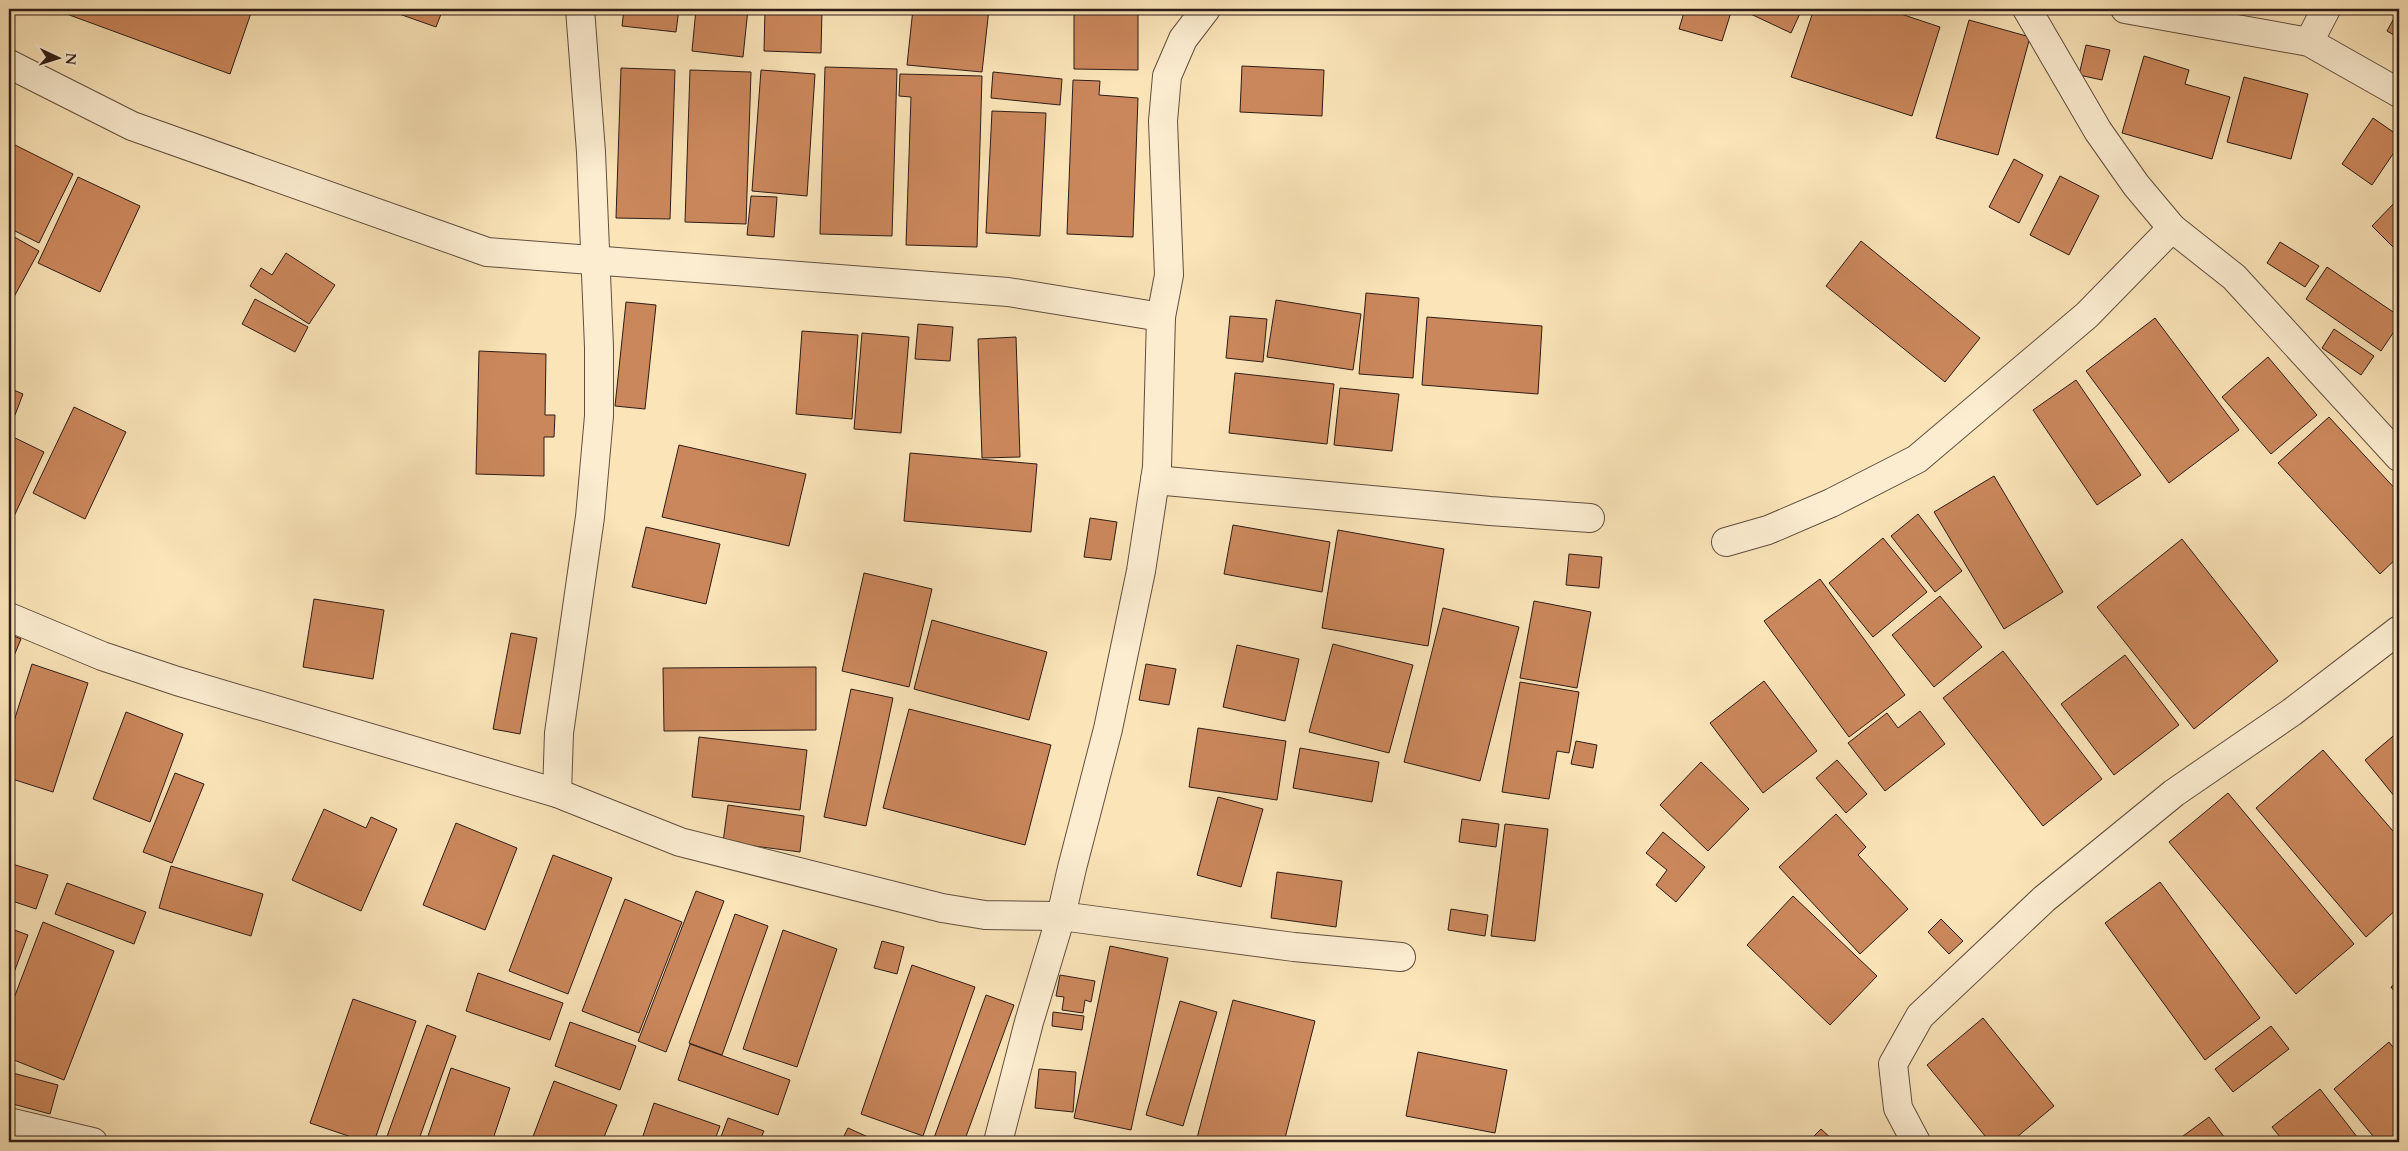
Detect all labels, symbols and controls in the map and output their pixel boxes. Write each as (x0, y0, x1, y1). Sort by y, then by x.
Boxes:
north arrow (32, 32, 82, 82)
text: N (61, 52, 80, 66)

